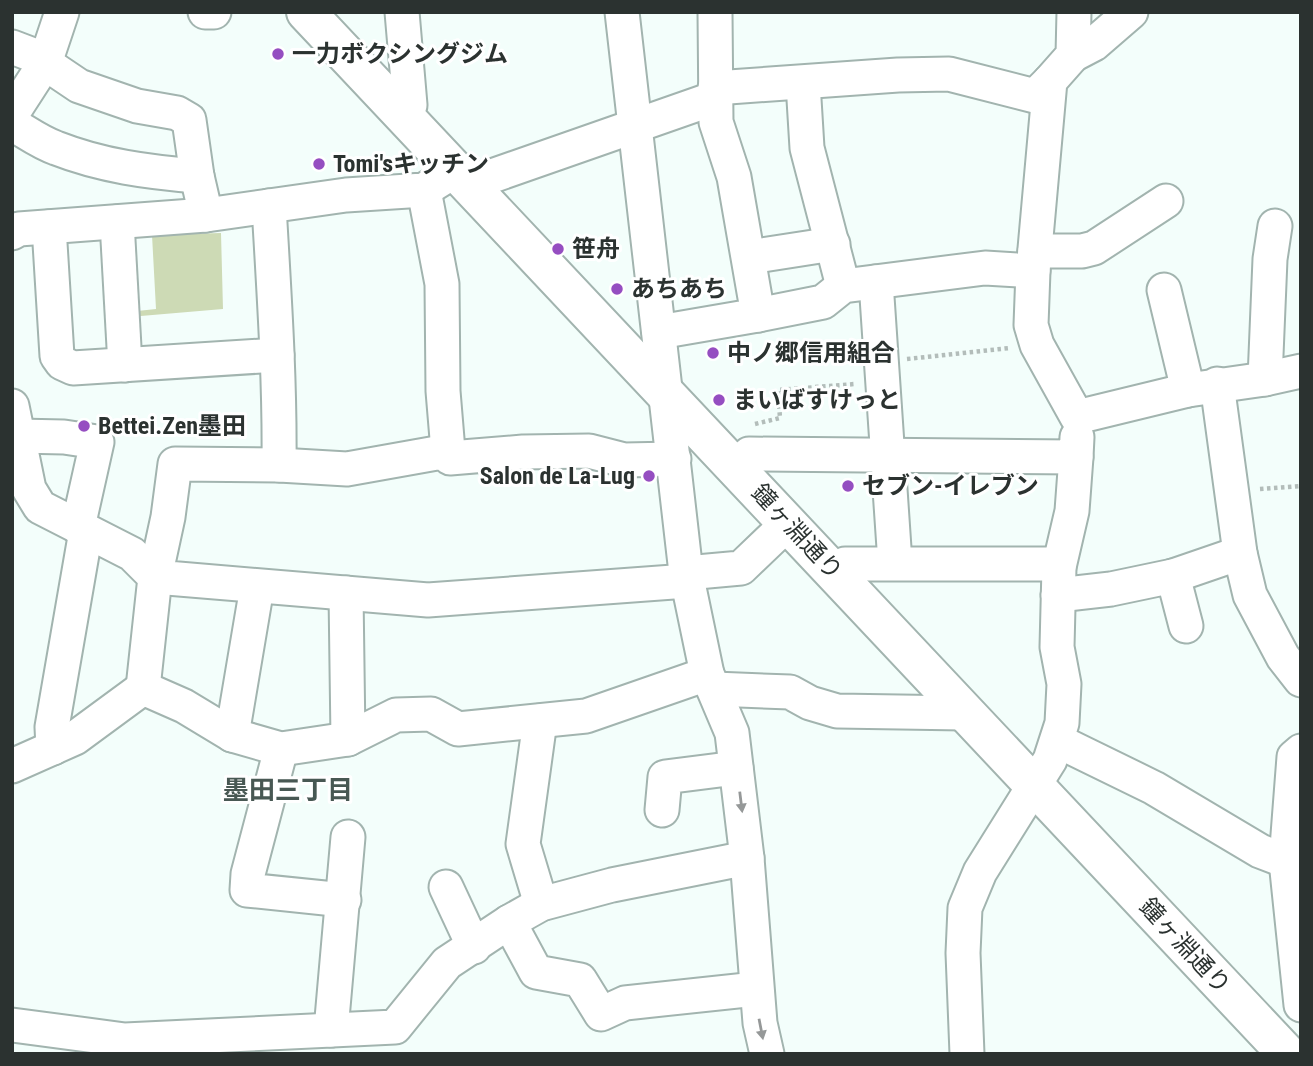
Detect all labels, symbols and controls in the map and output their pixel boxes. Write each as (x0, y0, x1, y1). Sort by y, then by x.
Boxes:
place label: 一力ボクシングジム (292, 40, 508, 68)
marker: 一力ボクシングジム (270, 46, 286, 62)
place label: Tomi'sキッチン (333, 150, 489, 178)
marker: Tomi'sキッチン (311, 156, 327, 172)
place label: 笹舟 (572, 235, 620, 263)
marker: 笹舟 (550, 241, 566, 257)
place label: あちあち (631, 275, 727, 303)
marker: あちあち (609, 281, 625, 297)
place label: 中ノ郷信用組合 (727, 339, 895, 367)
marker: 中ノ郷信用組合 (705, 345, 721, 361)
place label: まいばすけっと (733, 386, 901, 414)
marker: まいばすけっと (711, 392, 727, 408)
place label: Bettei.Zen墨田 (98, 412, 246, 440)
marker: Bettei.Zen墨田 (76, 418, 92, 434)
place label: Salon de La-Lug (480, 462, 635, 490)
marker: Salon de La-Lug (641, 468, 657, 484)
place label: セブン-イレブン (862, 472, 1039, 500)
marker: セブン-イレブン (840, 478, 856, 494)
street label: 鐘ヶ淵通り (746, 479, 848, 585)
district label: 墨田三丁目 (223, 775, 353, 805)
one-way arrow (735, 792, 746, 814)
street label: 鐘ヶ淵通り (1134, 893, 1236, 999)
one-way arrow (756, 1018, 767, 1040)

